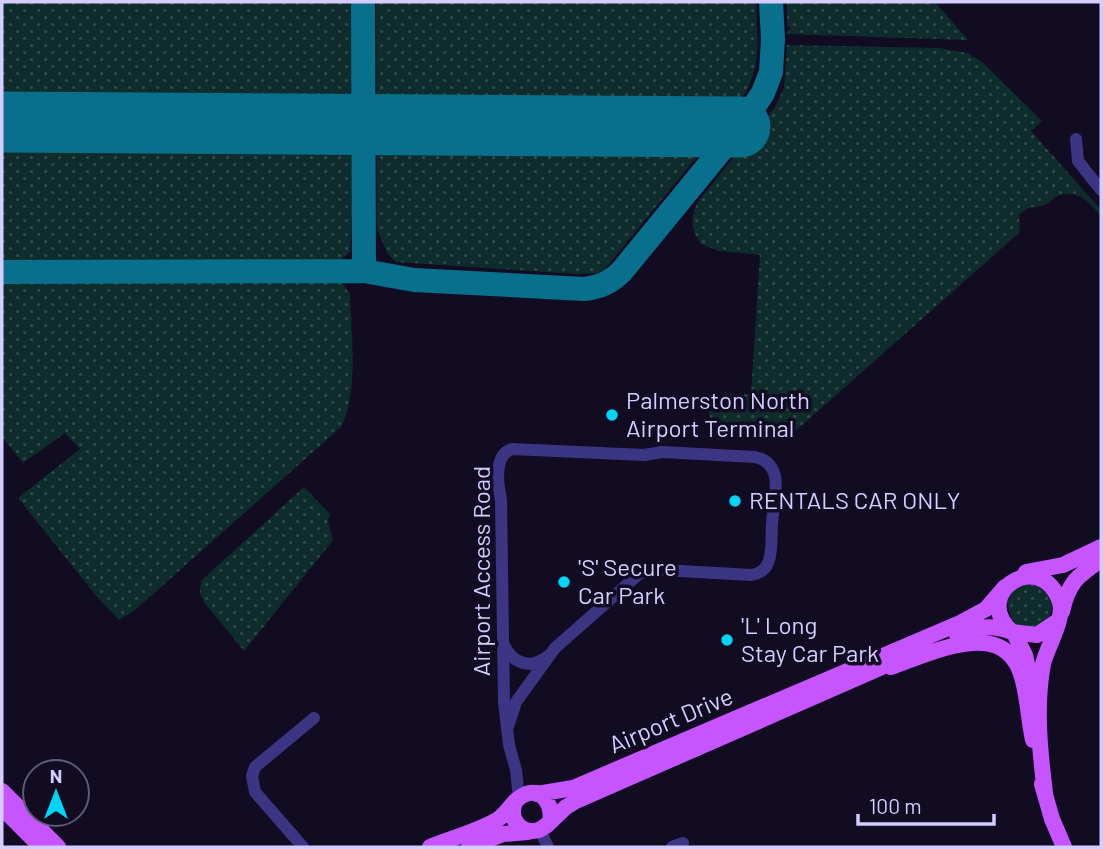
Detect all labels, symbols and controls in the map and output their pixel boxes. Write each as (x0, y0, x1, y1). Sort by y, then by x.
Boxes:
place label: Palmerston North Airport Terminal (626, 385, 810, 442)
marker: Palmerston North Airport Terminal (604, 407, 620, 423)
street label: Airport Access Road (466, 466, 495, 676)
place label: RENTALS CAR ONLY (749, 485, 960, 514)
marker: RENTALS CAR ONLY (727, 493, 743, 509)
place label: 'S' Secure Car Park (578, 552, 677, 609)
marker: 'S' Secure Car Park (556, 574, 572, 590)
place label: 'L' Long Stay Car Park (741, 610, 879, 667)
marker: 'L' Long Stay Car Park (719, 632, 735, 648)
street label: Airport Drive (604, 681, 737, 759)
north arrow (21, 758, 91, 828)
text: N (50, 764, 62, 787)
scale bar (858, 782, 995, 826)
text: 100 m (869, 793, 922, 818)

